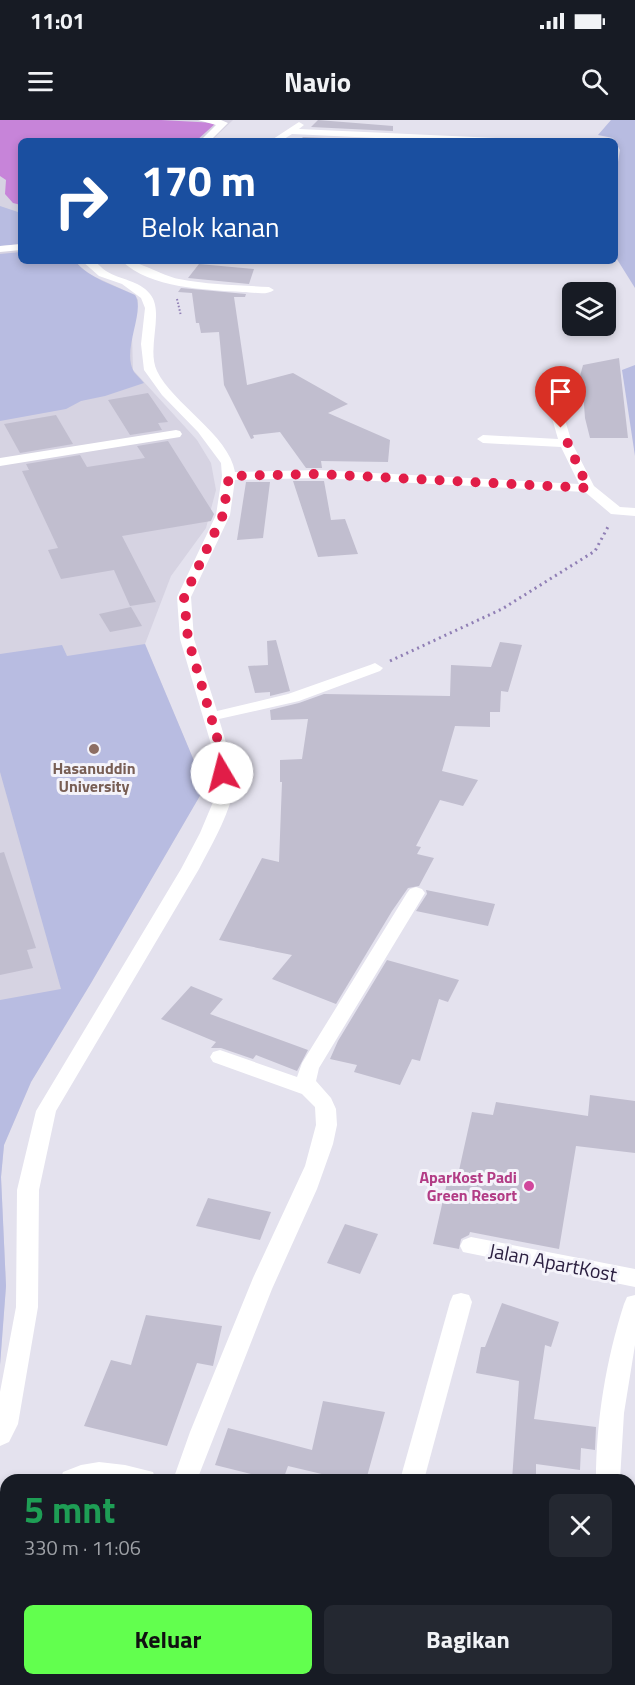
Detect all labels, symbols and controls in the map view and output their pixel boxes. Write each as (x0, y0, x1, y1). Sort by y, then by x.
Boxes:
text: 11:01 (30, 4, 85, 38)
text: Navio (284, 61, 351, 102)
icon: menu (24, 65, 57, 98)
icon: search (578, 65, 611, 98)
text: 170 m (141, 148, 256, 212)
icon: right (42, 162, 120, 240)
text: Belok kanan (141, 206, 280, 247)
map controls (562, 282, 616, 336)
button: layers (562, 282, 616, 336)
pin (535, 366, 586, 428)
icon: arrive (544, 375, 577, 408)
position arrow (190, 741, 254, 805)
marker: Hasanuddin University (87, 742, 101, 756)
place label: Hasanuddin University (53, 756, 135, 798)
place label: AparKost Padi Green Resort (419, 1165, 517, 1207)
marker: AparKost Padi Green Resort (522, 1179, 536, 1193)
street label: Jalan ApartKost (486, 1234, 620, 1290)
text: 5 mnt (24, 1482, 115, 1537)
button: close (549, 1494, 612, 1557)
text: 330 m · 11:06 (24, 1532, 141, 1563)
button: Keluar (24, 1605, 312, 1674)
button: Bagikan (324, 1605, 612, 1674)

